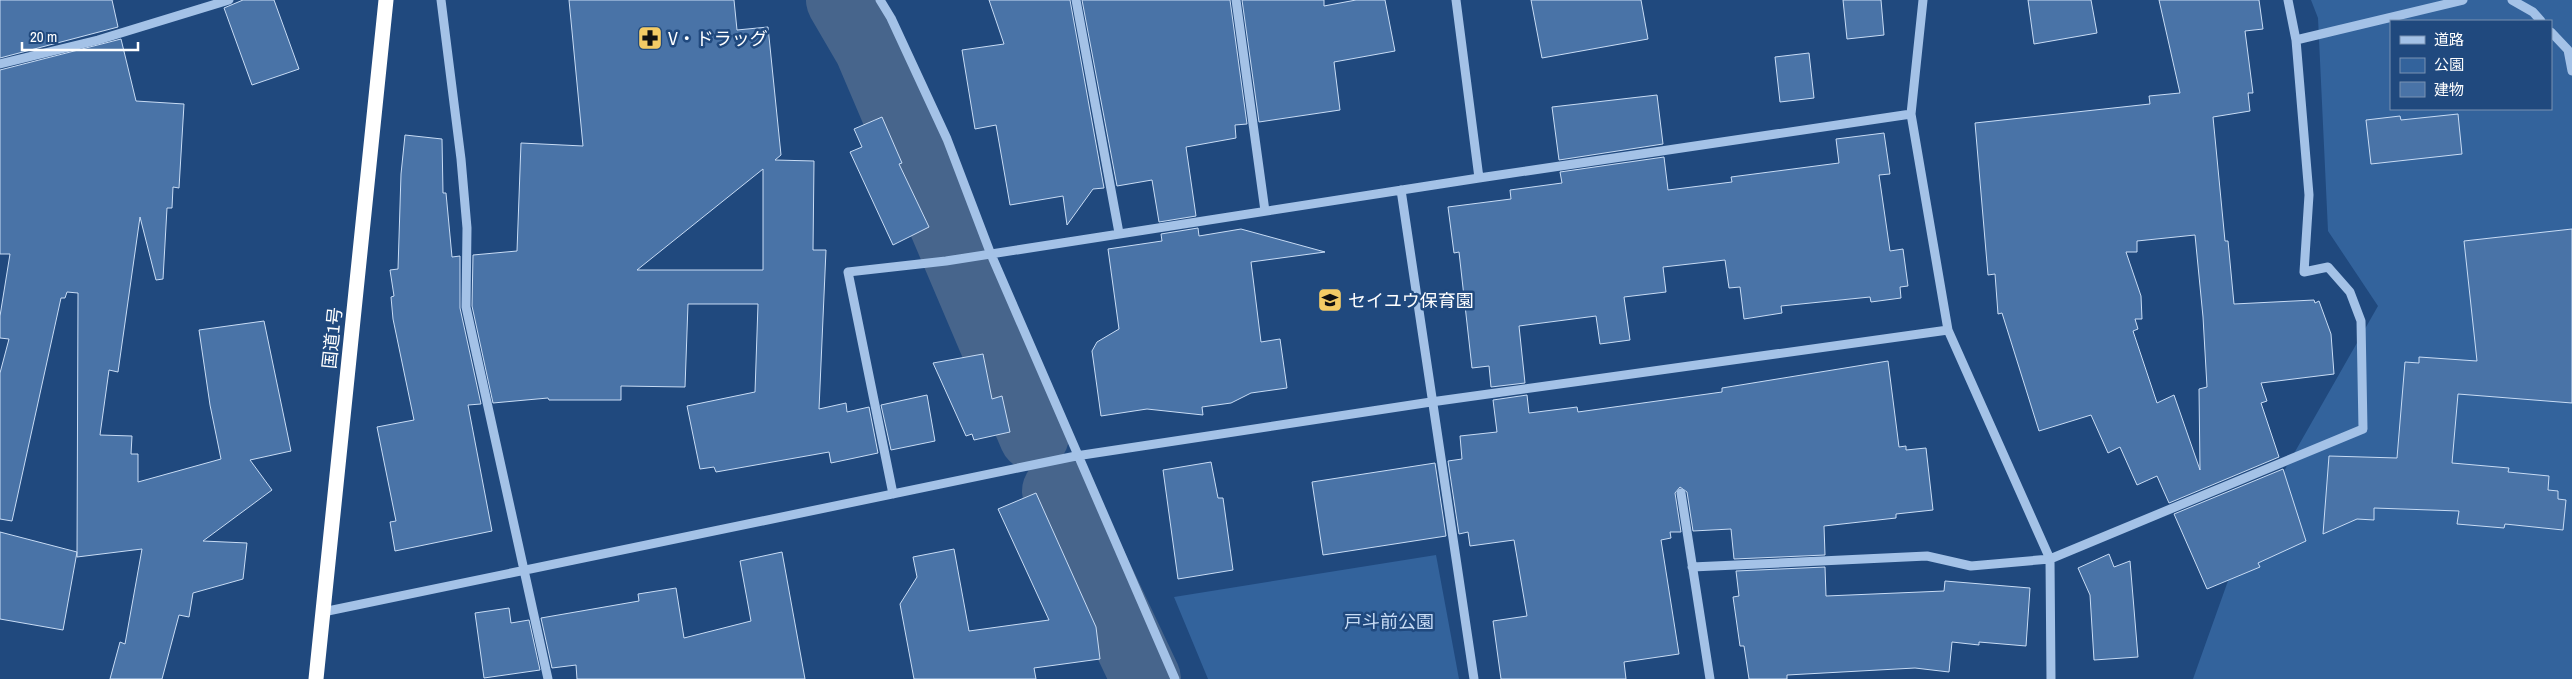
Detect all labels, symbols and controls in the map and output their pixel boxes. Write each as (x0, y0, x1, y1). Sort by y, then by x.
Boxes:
scale bar (22, 20, 139, 52)
legend (2390, 20, 2552, 110)
pharmacy icon: V・ドラッグ (637, 25, 663, 51)
text: 20 m (30, 26, 57, 47)
place label: V・ドラッグ (668, 26, 768, 51)
text: 道路 (2434, 29, 2464, 50)
text: 公園 (2434, 54, 2464, 75)
text: 建物 (2434, 79, 2464, 100)
school or university icon: セイユウ保育園 (1317, 287, 1343, 313)
place label: セイユウ保育園 (1348, 288, 1474, 313)
street label: 国道1号 (316, 306, 348, 370)
park label: 戸斗前公園 (1344, 609, 1434, 634)

